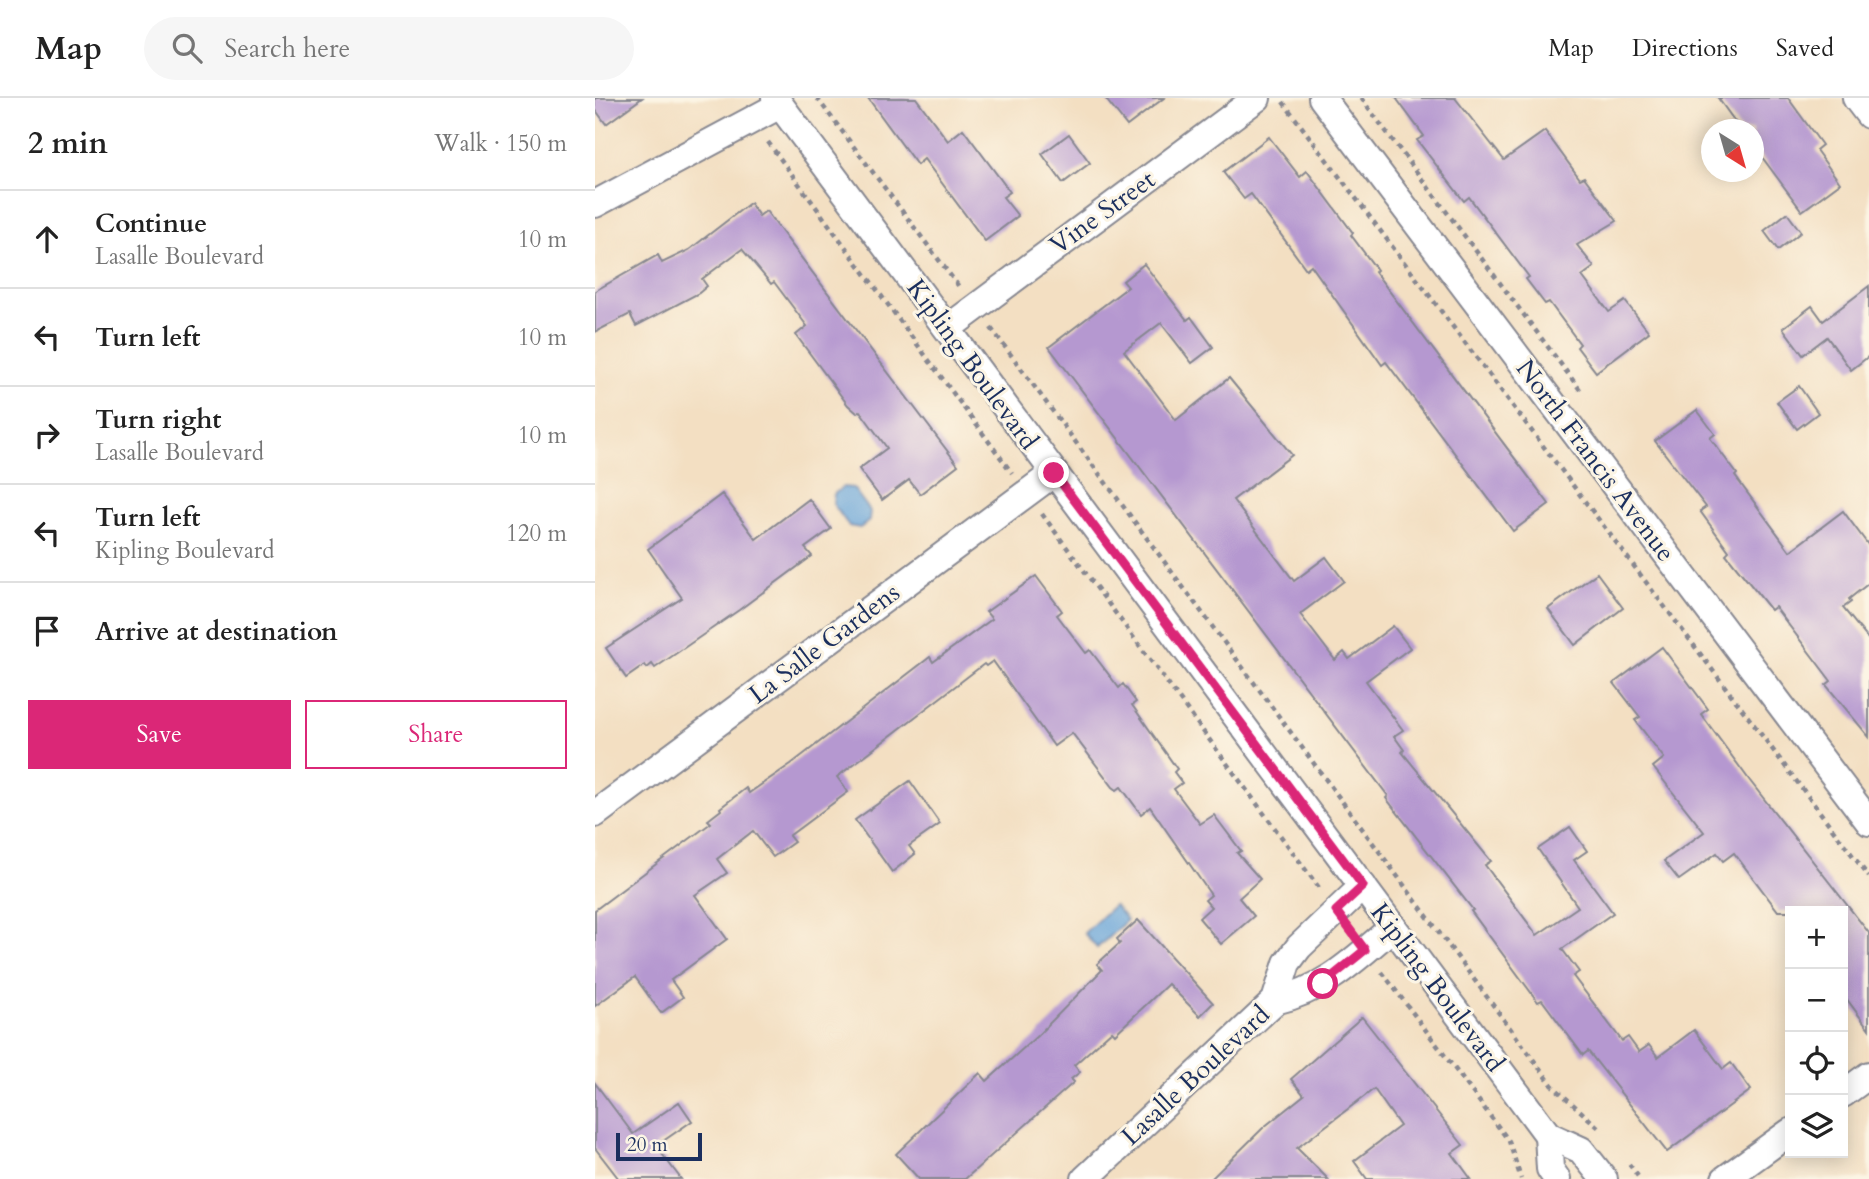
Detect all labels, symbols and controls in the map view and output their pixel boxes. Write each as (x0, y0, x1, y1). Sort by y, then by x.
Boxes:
search box (144, 17, 634, 80)
text: Map (35, 26, 102, 71)
icon: search (168, 29, 206, 67)
text: Search here (224, 31, 350, 66)
text: Map (1548, 32, 1594, 65)
text: Directions (1632, 32, 1738, 65)
text: Saved (1776, 32, 1834, 65)
north arrow (1701, 119, 1764, 182)
text: 2 min (28, 123, 108, 164)
text: Walk · 150 m (434, 128, 567, 159)
street label: Vine Street (1042, 162, 1162, 263)
text: Continue (95, 206, 207, 241)
icon: ahead (28, 220, 66, 258)
text: 10 m (518, 224, 567, 255)
text: Lasalle Boulevard (95, 241, 264, 272)
street label: Kipling Boulevard (899, 272, 1046, 457)
icon: left (28, 318, 66, 356)
text: Turn left (95, 320, 200, 355)
text: 10 m (518, 322, 567, 353)
street label: North Francis Avenue (1508, 352, 1683, 569)
text: Turn right (95, 402, 222, 437)
icon: right (28, 416, 66, 454)
text: 10 m (518, 420, 567, 451)
text: Lasalle Boulevard (95, 437, 264, 468)
route end (1038, 457, 1069, 488)
text: Turn left (95, 500, 200, 535)
icon: left (28, 514, 66, 552)
text: 120 m (506, 518, 567, 549)
text: Kipling Boulevard (95, 535, 274, 566)
street label: La Salle Gardens (742, 575, 907, 712)
icon: arrive (28, 612, 66, 650)
text: Arrive at destination (95, 614, 338, 649)
button: Save (28, 700, 291, 769)
button: Share (305, 700, 567, 769)
street label: Kipling Boulevard (1363, 896, 1513, 1079)
map controls (1785, 906, 1848, 1158)
button: + (1785, 906, 1848, 969)
route start (1307, 968, 1338, 999)
button: − (1785, 969, 1848, 1032)
street label: Lasalle Boulevard (1114, 997, 1277, 1153)
button: locate (1785, 1032, 1848, 1095)
button: layers (1785, 1095, 1848, 1158)
scale bar (616, 1130, 702, 1162)
text: 20 m (627, 1132, 668, 1158)

